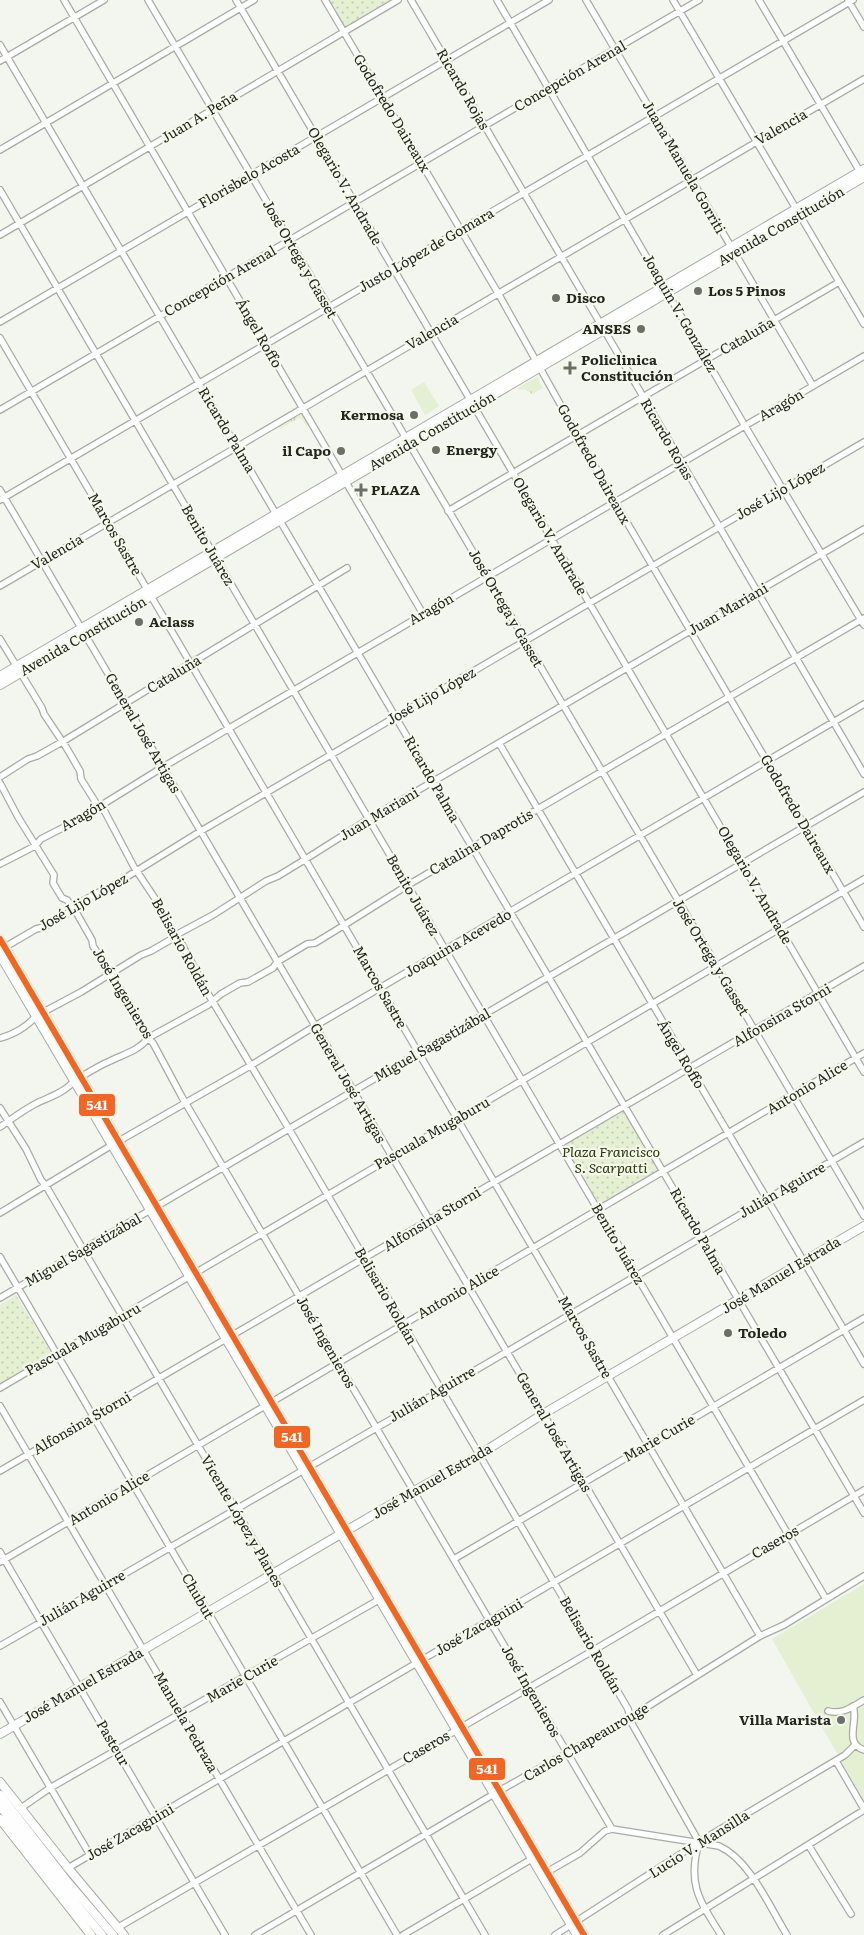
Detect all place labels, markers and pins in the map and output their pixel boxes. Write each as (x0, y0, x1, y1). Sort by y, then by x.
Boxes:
place label: Los 5 Pinos (708, 280, 785, 300)
marker: Los 5 Pinos (692, 285, 704, 297)
place label: Disco (566, 287, 606, 307)
marker: Disco (550, 292, 562, 304)
place label: ANSES (582, 318, 631, 338)
marker: ANSES (635, 323, 647, 335)
place label: Policlinica Constitución (581, 349, 673, 385)
marker: Policlinica Constitución (563, 361, 577, 375)
place label: Kermosa (340, 404, 405, 424)
marker: Kermosa (408, 409, 420, 421)
place label: Energy (446, 439, 498, 459)
place label: il Capo (282, 440, 331, 460)
marker: Energy (430, 444, 442, 456)
marker: il Capo (335, 445, 347, 457)
place label: PLAZA (371, 479, 420, 499)
marker: PLAZA (355, 484, 367, 496)
place label: Aclass (149, 611, 194, 631)
marker: Aclass (133, 616, 145, 628)
place label: Toledo (738, 1322, 787, 1342)
marker: Toledo (722, 1327, 734, 1339)
place label: Villa Marista (739, 1709, 832, 1729)
marker: Villa Marista (835, 1714, 847, 1726)

